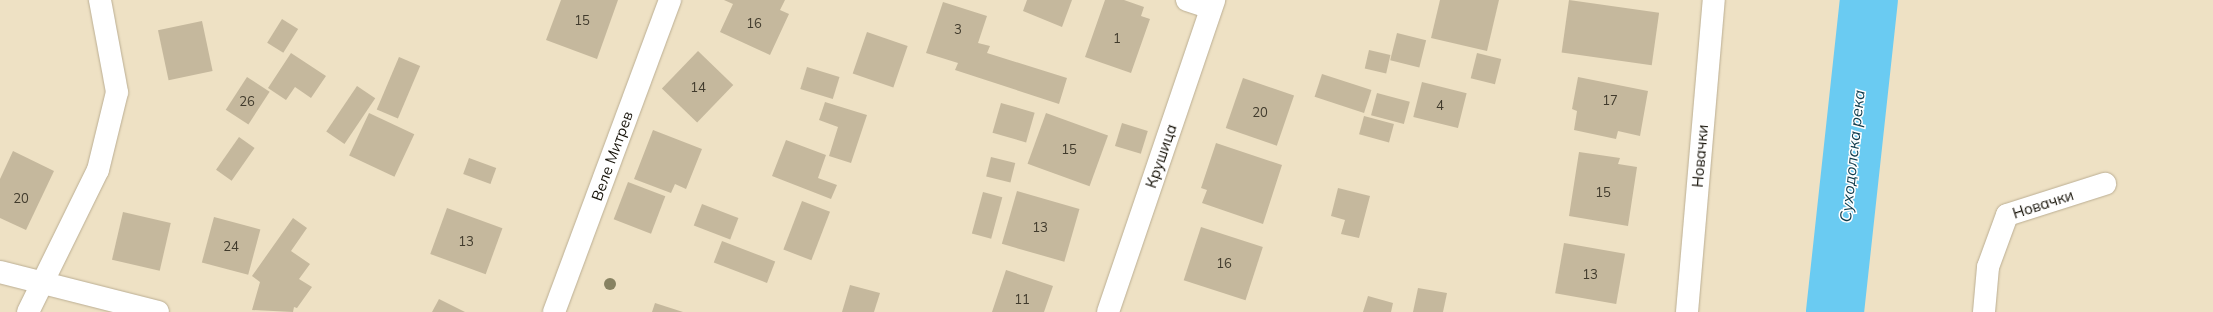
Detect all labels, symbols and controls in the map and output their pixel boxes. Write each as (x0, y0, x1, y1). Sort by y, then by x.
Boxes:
house number: 15 (574, 12, 590, 28)
house number: 16 (746, 15, 762, 31)
house number: 3 (954, 21, 962, 37)
house number: 1 (1113, 30, 1121, 46)
house number: 14 (690, 79, 706, 95)
water label: Суходолска река (1836, 89, 1868, 223)
house number: 17 (1602, 92, 1618, 108)
house number: 26 (239, 93, 255, 109)
house number: 4 (1436, 97, 1444, 113)
house number: 20 (1252, 104, 1268, 120)
street label: Веле Митрев (587, 109, 637, 203)
street label: Крушица (1142, 122, 1180, 190)
street label: Новачки (1688, 124, 1712, 188)
house number: 15 (1061, 141, 1077, 157)
house number: 15 (1595, 184, 1611, 200)
street label: Новачки (2010, 186, 2076, 222)
house number: 20 (13, 190, 29, 206)
house number: 13 (1032, 219, 1048, 235)
house number: 13 (458, 233, 474, 249)
house number: 24 (223, 238, 239, 254)
house number: 16 (1216, 255, 1232, 271)
house number: 13 (1582, 266, 1598, 282)
house number: 11 (1014, 291, 1030, 307)

